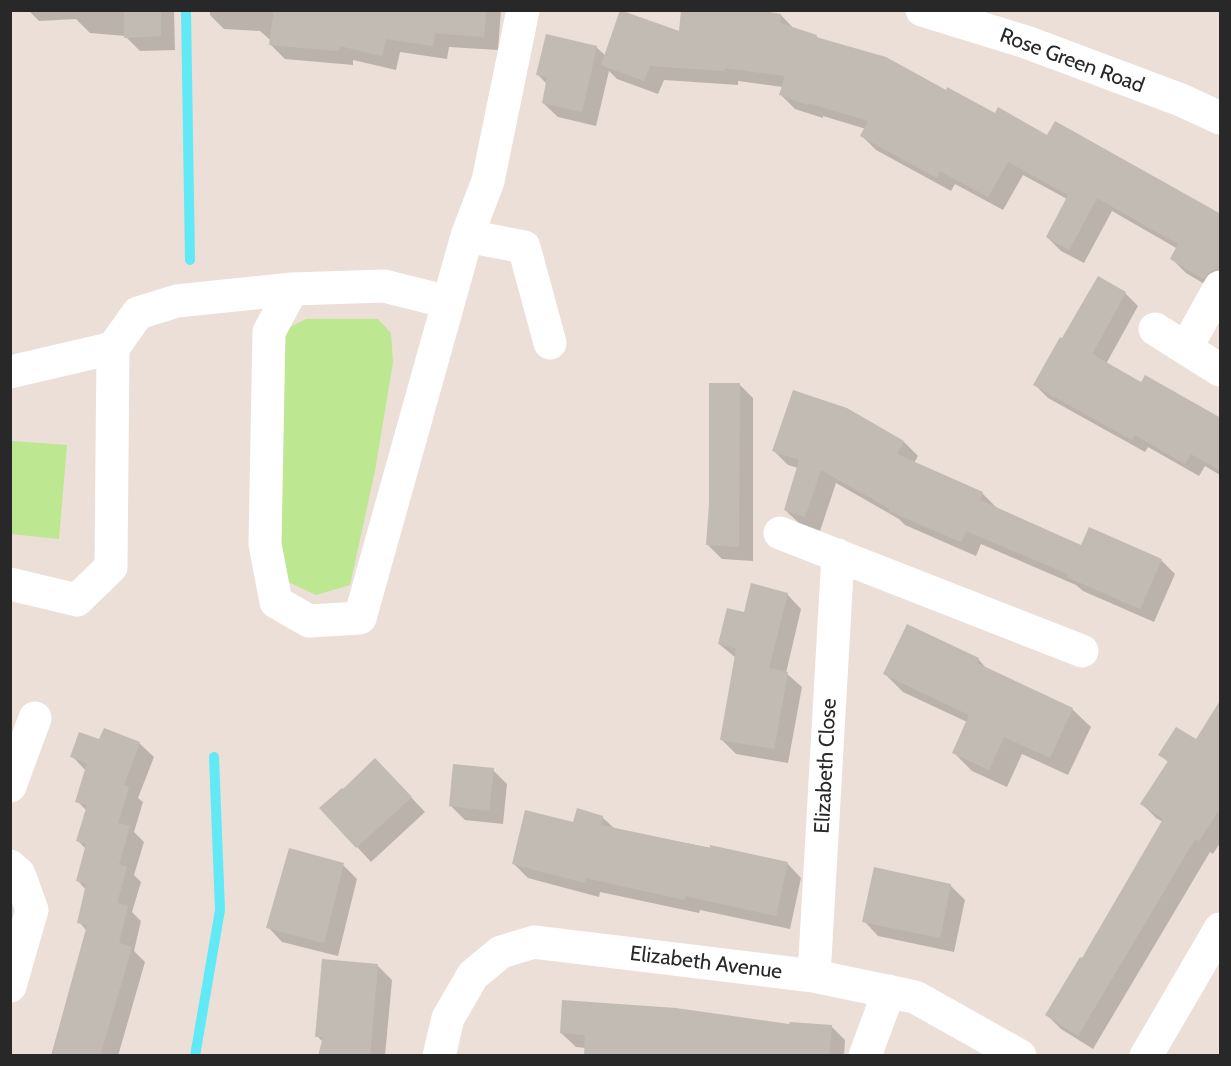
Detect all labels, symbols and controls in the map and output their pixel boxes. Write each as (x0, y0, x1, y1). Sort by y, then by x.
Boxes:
street label: Rose Green Road (996, 23, 1148, 99)
street label: Elizabeth Close (810, 698, 842, 834)
street label: Elizabeth Avenue (628, 941, 784, 985)

